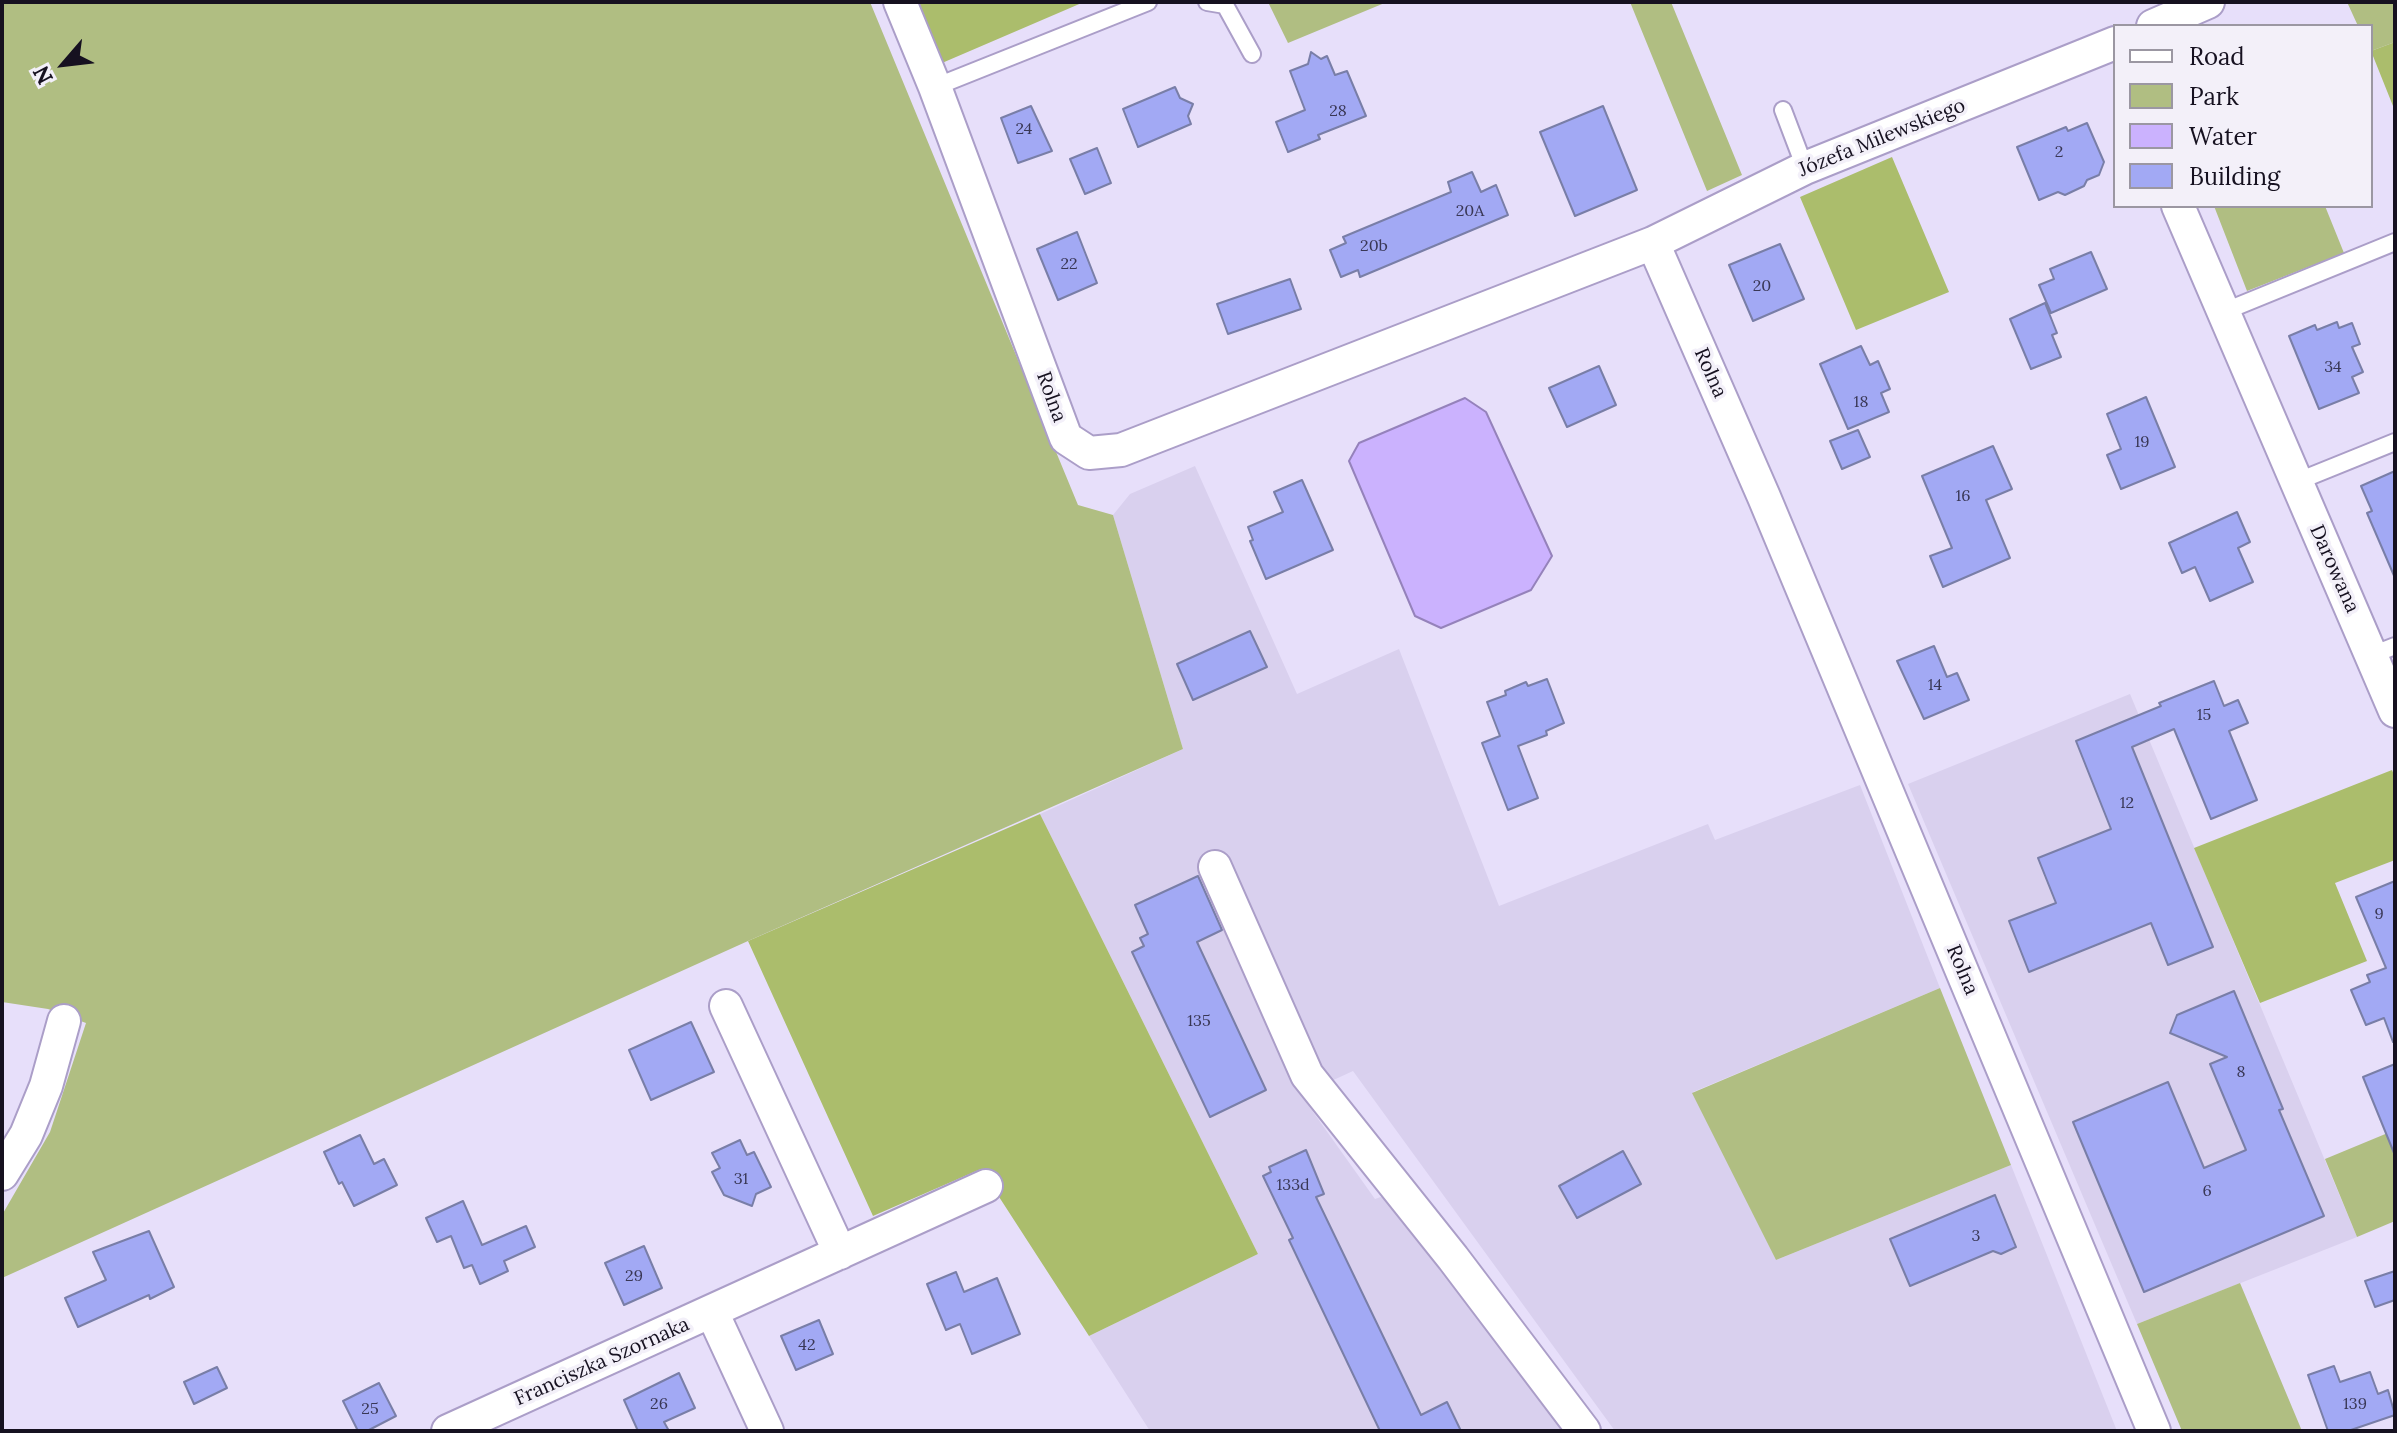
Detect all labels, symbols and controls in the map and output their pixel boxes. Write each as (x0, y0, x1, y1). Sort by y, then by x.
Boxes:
north arrow (24, 24, 104, 104)
legend (2113, 24, 2373, 208)
text: Road (2189, 41, 2245, 72)
text: N (26, 61, 59, 89)
text: Park (2189, 81, 2239, 112)
street label: Józefa Milewskiego (1795, 94, 1969, 182)
house number: 28 (1329, 101, 1347, 121)
house number: 24 (1016, 119, 1032, 139)
text: Water (2189, 121, 2257, 152)
house number: 2 (2055, 142, 2063, 162)
text: Building (2189, 161, 2280, 192)
house number: 20A (1456, 201, 1484, 221)
house number: 20b (1360, 236, 1388, 256)
house number: 22 (1060, 254, 1078, 274)
house number: 20 (1753, 276, 1771, 296)
street label: Rolna (1688, 344, 1732, 402)
house number: 34 (2324, 357, 2342, 377)
street label: Rolna (1031, 368, 1071, 426)
house number: 18 (1854, 392, 1868, 412)
house number: 19 (2134, 432, 2150, 452)
house number: 16 (1955, 486, 1971, 506)
street label: Darowana (2304, 521, 2364, 617)
house number: 14 (1928, 675, 1942, 695)
house number: 15 (2197, 705, 2211, 725)
house number: 12 (2120, 793, 2134, 813)
house number: 9 (2374, 904, 2384, 924)
street label: Rolna (1941, 941, 1983, 999)
house number: 135 (1187, 1011, 1211, 1031)
house number: 8 (2237, 1062, 2245, 1082)
house number: 31 (734, 1169, 748, 1189)
house number: 133d (1276, 1175, 1310, 1195)
house number: 6 (2202, 1181, 2212, 1201)
house number: 3 (1972, 1226, 1980, 1246)
house number: 29 (625, 1266, 643, 1286)
street label: Franciszka Szornaka (511, 1313, 693, 1411)
house number: 42 (798, 1335, 816, 1355)
house number: 26 (650, 1394, 668, 1414)
house number: 139 (2343, 1394, 2367, 1414)
house number: 25 (361, 1399, 379, 1419)

